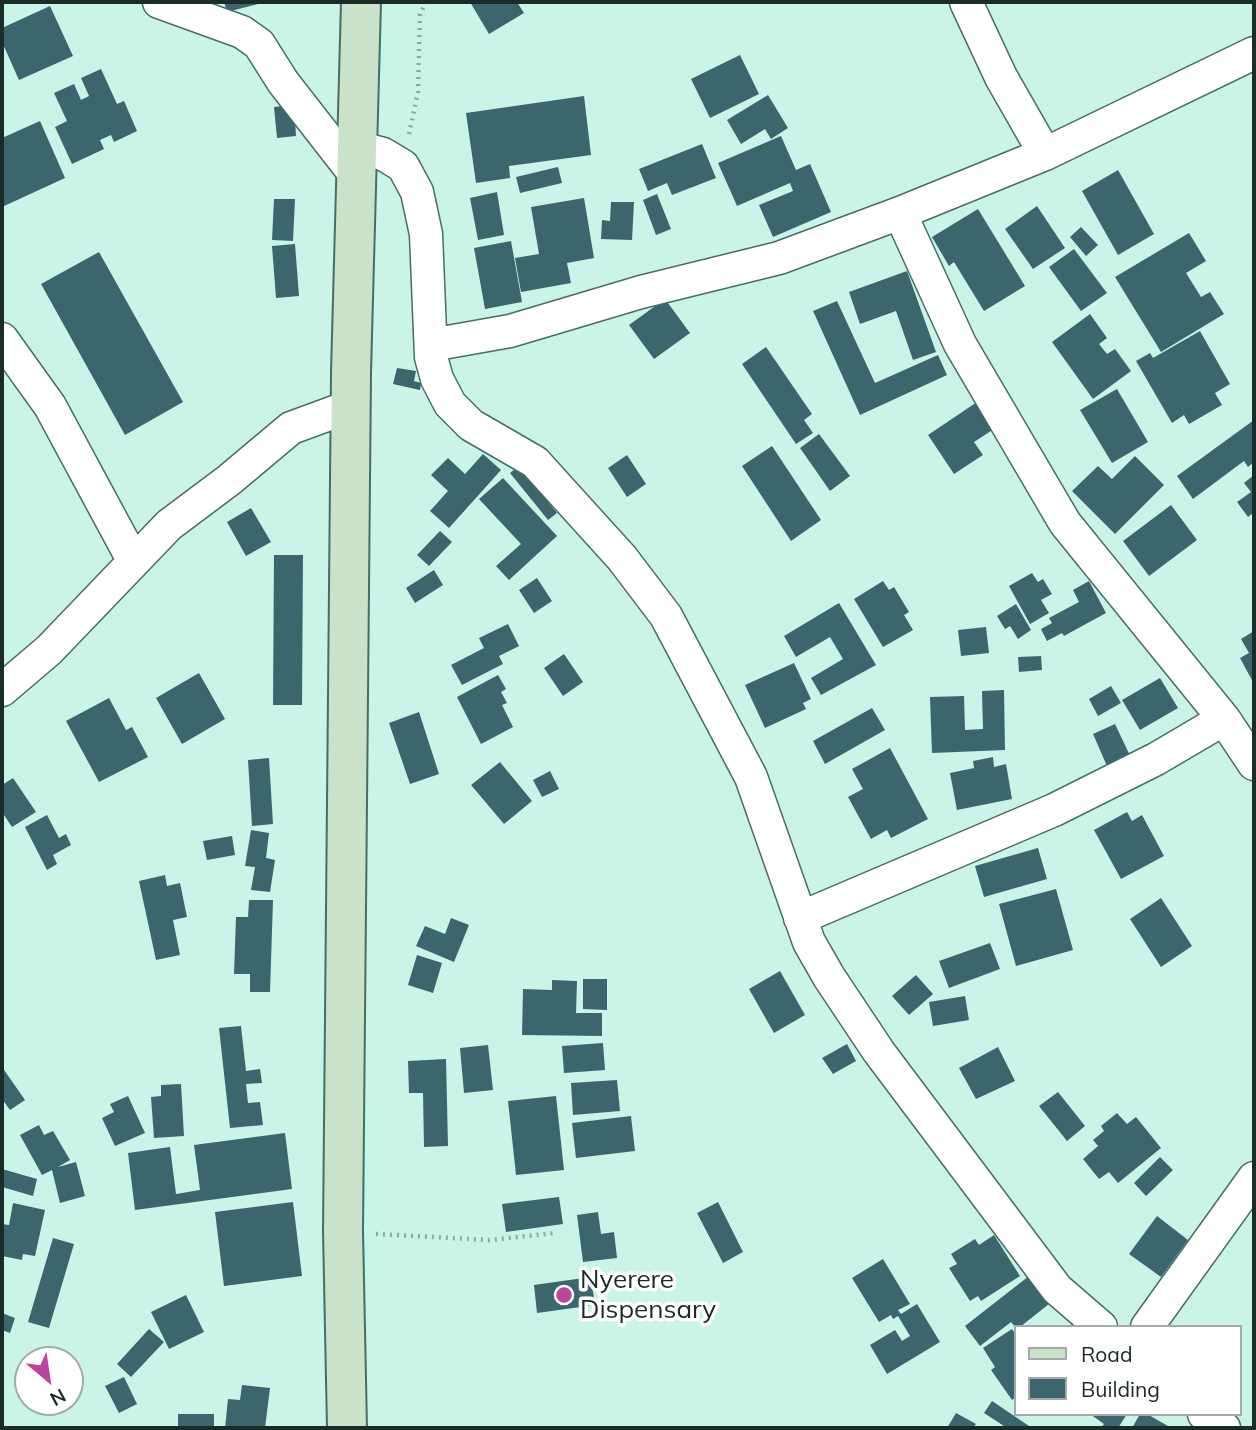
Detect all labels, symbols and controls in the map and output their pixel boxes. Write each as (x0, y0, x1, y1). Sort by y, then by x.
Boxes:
place label: Nyerere Dispensary (580, 1264, 716, 1326)
marker: Nyerere Dispensary (554, 1285, 574, 1305)
legend (1014, 1325, 1242, 1416)
text: Road (1081, 1341, 1132, 1367)
north arrow (14, 1346, 84, 1416)
text: Building (1081, 1376, 1160, 1402)
text: N (46, 1384, 70, 1412)

